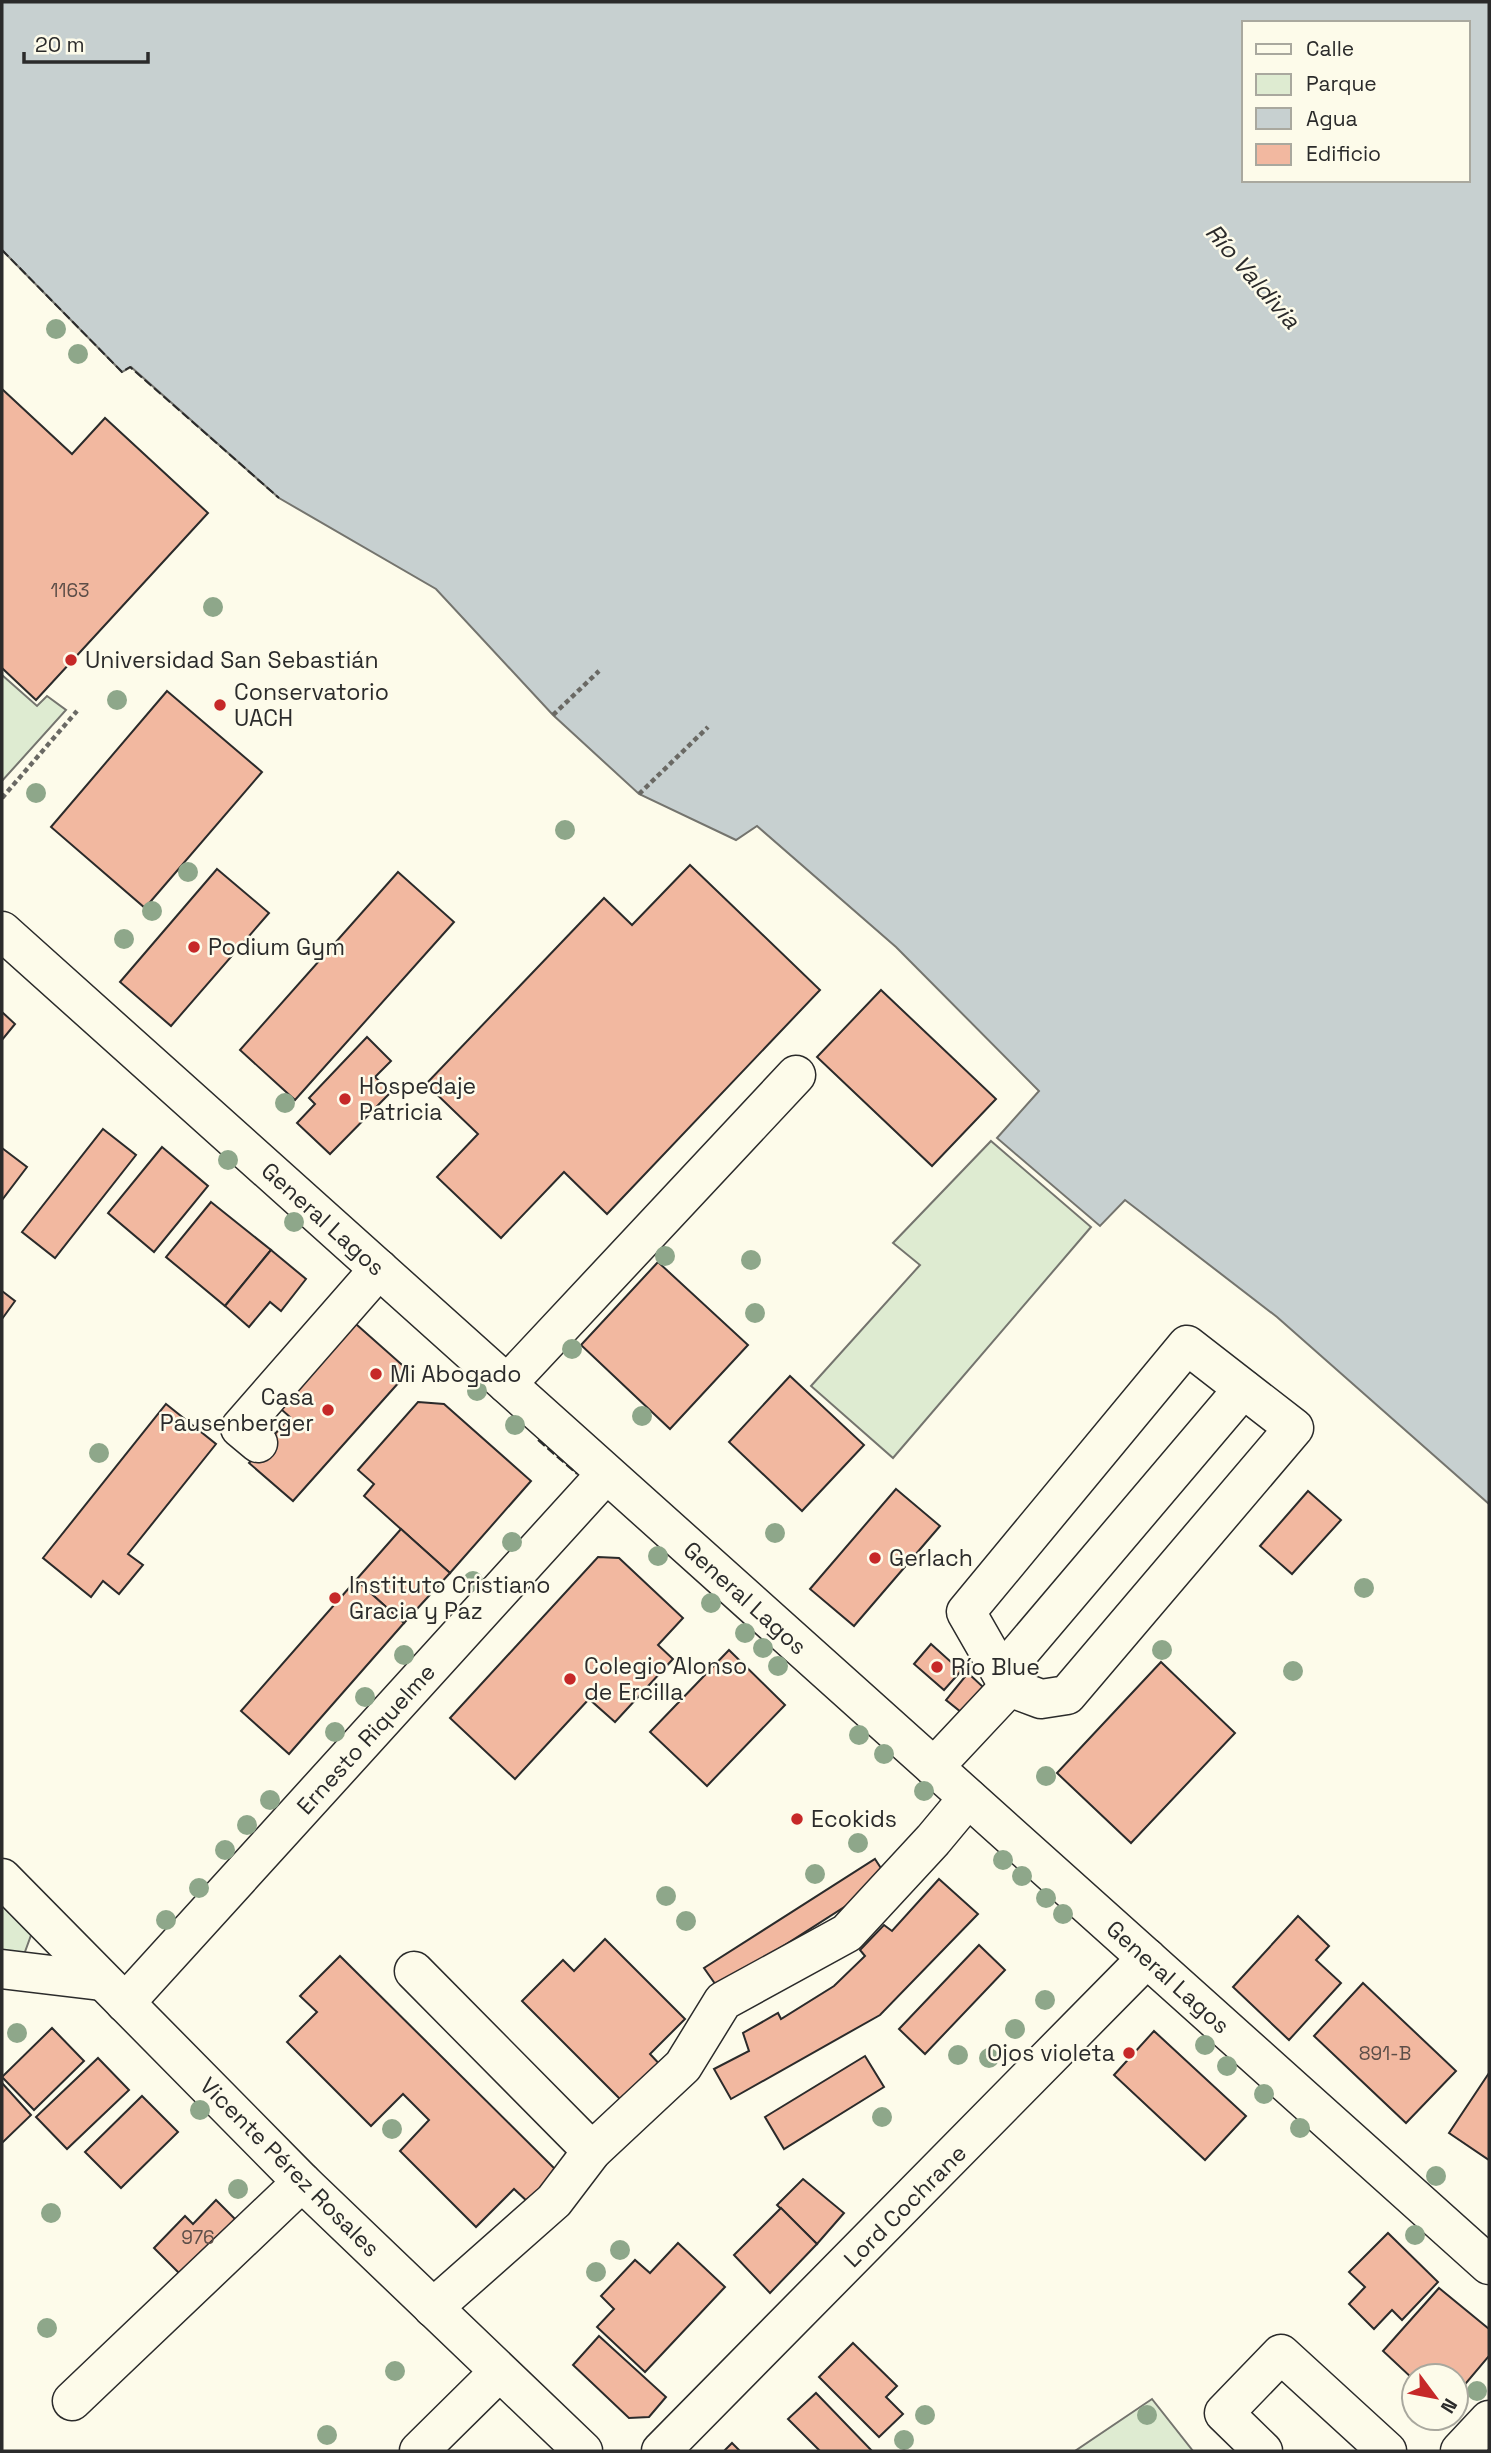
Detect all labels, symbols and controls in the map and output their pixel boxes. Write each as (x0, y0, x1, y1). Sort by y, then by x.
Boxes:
scale bar (24, 21, 149, 65)
legend (1242, 21, 1470, 182)
text: 20 m (35, 31, 85, 58)
text: Calle (1306, 35, 1354, 62)
text: Parque (1306, 70, 1377, 97)
text: Agua (1306, 105, 1358, 132)
text: Edificio (1306, 140, 1381, 167)
water label: Río Valdivia (1199, 217, 1307, 335)
house number: 1163 (51, 578, 90, 603)
place label: Universidad San Sebastián (85, 645, 379, 675)
marker: Universidad San Sebastián (63, 652, 79, 668)
place label: Conservatorio UACH (234, 677, 389, 733)
marker: Conservatorio UACH (212, 697, 228, 713)
place label: Podium Gym (208, 932, 345, 962)
marker: Podium Gym (186, 939, 202, 955)
place label: Hospedaje Patricia (359, 1071, 476, 1127)
marker: Hospedaje Patricia (337, 1091, 353, 1107)
street label: General Lagos (255, 1156, 391, 1282)
place label: Mi Abogado (390, 1359, 521, 1389)
marker: Mi Abogado (368, 1366, 384, 1382)
place label: Casa Pausenberger (160, 1382, 314, 1438)
marker: Casa Pausenberger (320, 1402, 336, 1418)
street label: General Lagos (677, 1535, 813, 1661)
place label: Gerlach (889, 1543, 973, 1573)
marker: Gerlach (867, 1550, 883, 1566)
place label: Instituto Cristiano Gracia y Paz (349, 1570, 550, 1626)
marker: Instituto Cristiano Gracia y Paz (327, 1590, 343, 1606)
place label: Colegio Alonso de Ercilla (584, 1651, 747, 1707)
place label: Río Blue (951, 1652, 1040, 1682)
street label: Ernesto Riquelme (290, 1657, 442, 1821)
marker: Río Blue (929, 1659, 945, 1675)
marker: Colegio Alonso de Ercilla (562, 1671, 578, 1687)
place label: Ecokids (811, 1804, 897, 1834)
marker: Ecokids (789, 1811, 805, 1827)
street label: General Lagos (1100, 1914, 1236, 2040)
place label: Ojos violeta (987, 2038, 1115, 2068)
house number: 891-B (1359, 2041, 1411, 2066)
marker: Ojos violeta (1121, 2045, 1137, 2061)
street label: Vicente Pérez Rosales (194, 2071, 386, 2263)
street label: Lord Cochrane (837, 2138, 973, 2274)
house number: 976 (181, 2225, 215, 2250)
north arrow (1400, 2362, 1470, 2432)
text: N (1435, 2394, 1463, 2418)

